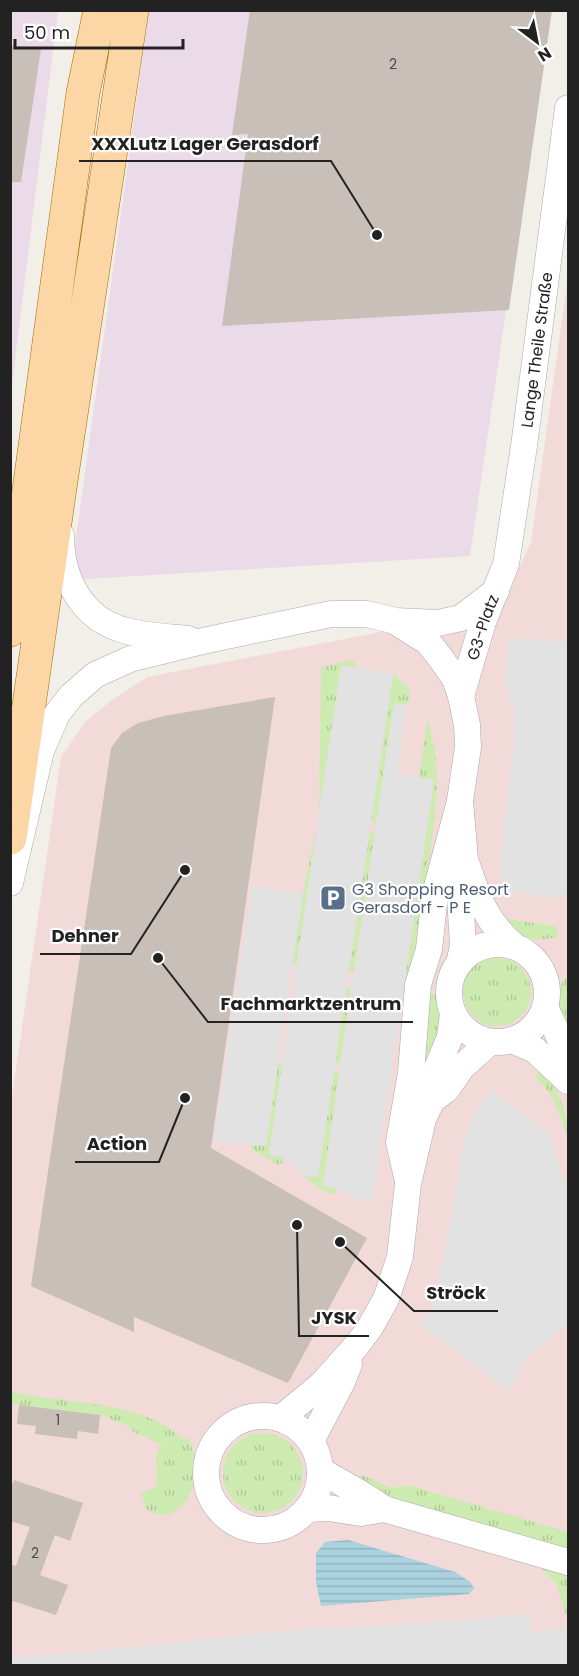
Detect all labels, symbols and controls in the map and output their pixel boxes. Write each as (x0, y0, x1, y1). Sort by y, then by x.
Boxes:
scale bar (15, 12, 183, 50)
north arrow (507, 12, 567, 72)
text: 50 m (24, 20, 70, 45)
text: N (533, 41, 556, 67)
house number: 2 (389, 54, 397, 74)
callout: XXXLutz Lager Gerasdorf (79, 125, 331, 161)
text: XXXLutz Lager Gerasdorf (91, 131, 319, 156)
street label: Lange Theile Straße (515, 271, 559, 429)
street label: G3-Platz (461, 591, 505, 663)
place label: G3 Shopping Resort Gerasdorf - P E (352, 878, 509, 919)
parking icon: G3 Shopping Resort Gerasdorf - P E (318, 883, 348, 913)
callout: Dehner (40, 918, 131, 954)
text: Dehner (51, 923, 119, 948)
callout: Fachmarktzentrum (208, 986, 413, 1022)
text: Fachmarktzentrum (221, 991, 401, 1016)
callout: Action (75, 1126, 159, 1162)
text: Action (87, 1131, 147, 1156)
callout: Ströck (414, 1275, 498, 1311)
text: Ströck (426, 1280, 487, 1305)
callout: JYSK (299, 1300, 369, 1336)
text: JYSK (311, 1305, 357, 1330)
house number: 1 (56, 1410, 60, 1430)
house number: 2 (31, 1543, 39, 1563)

